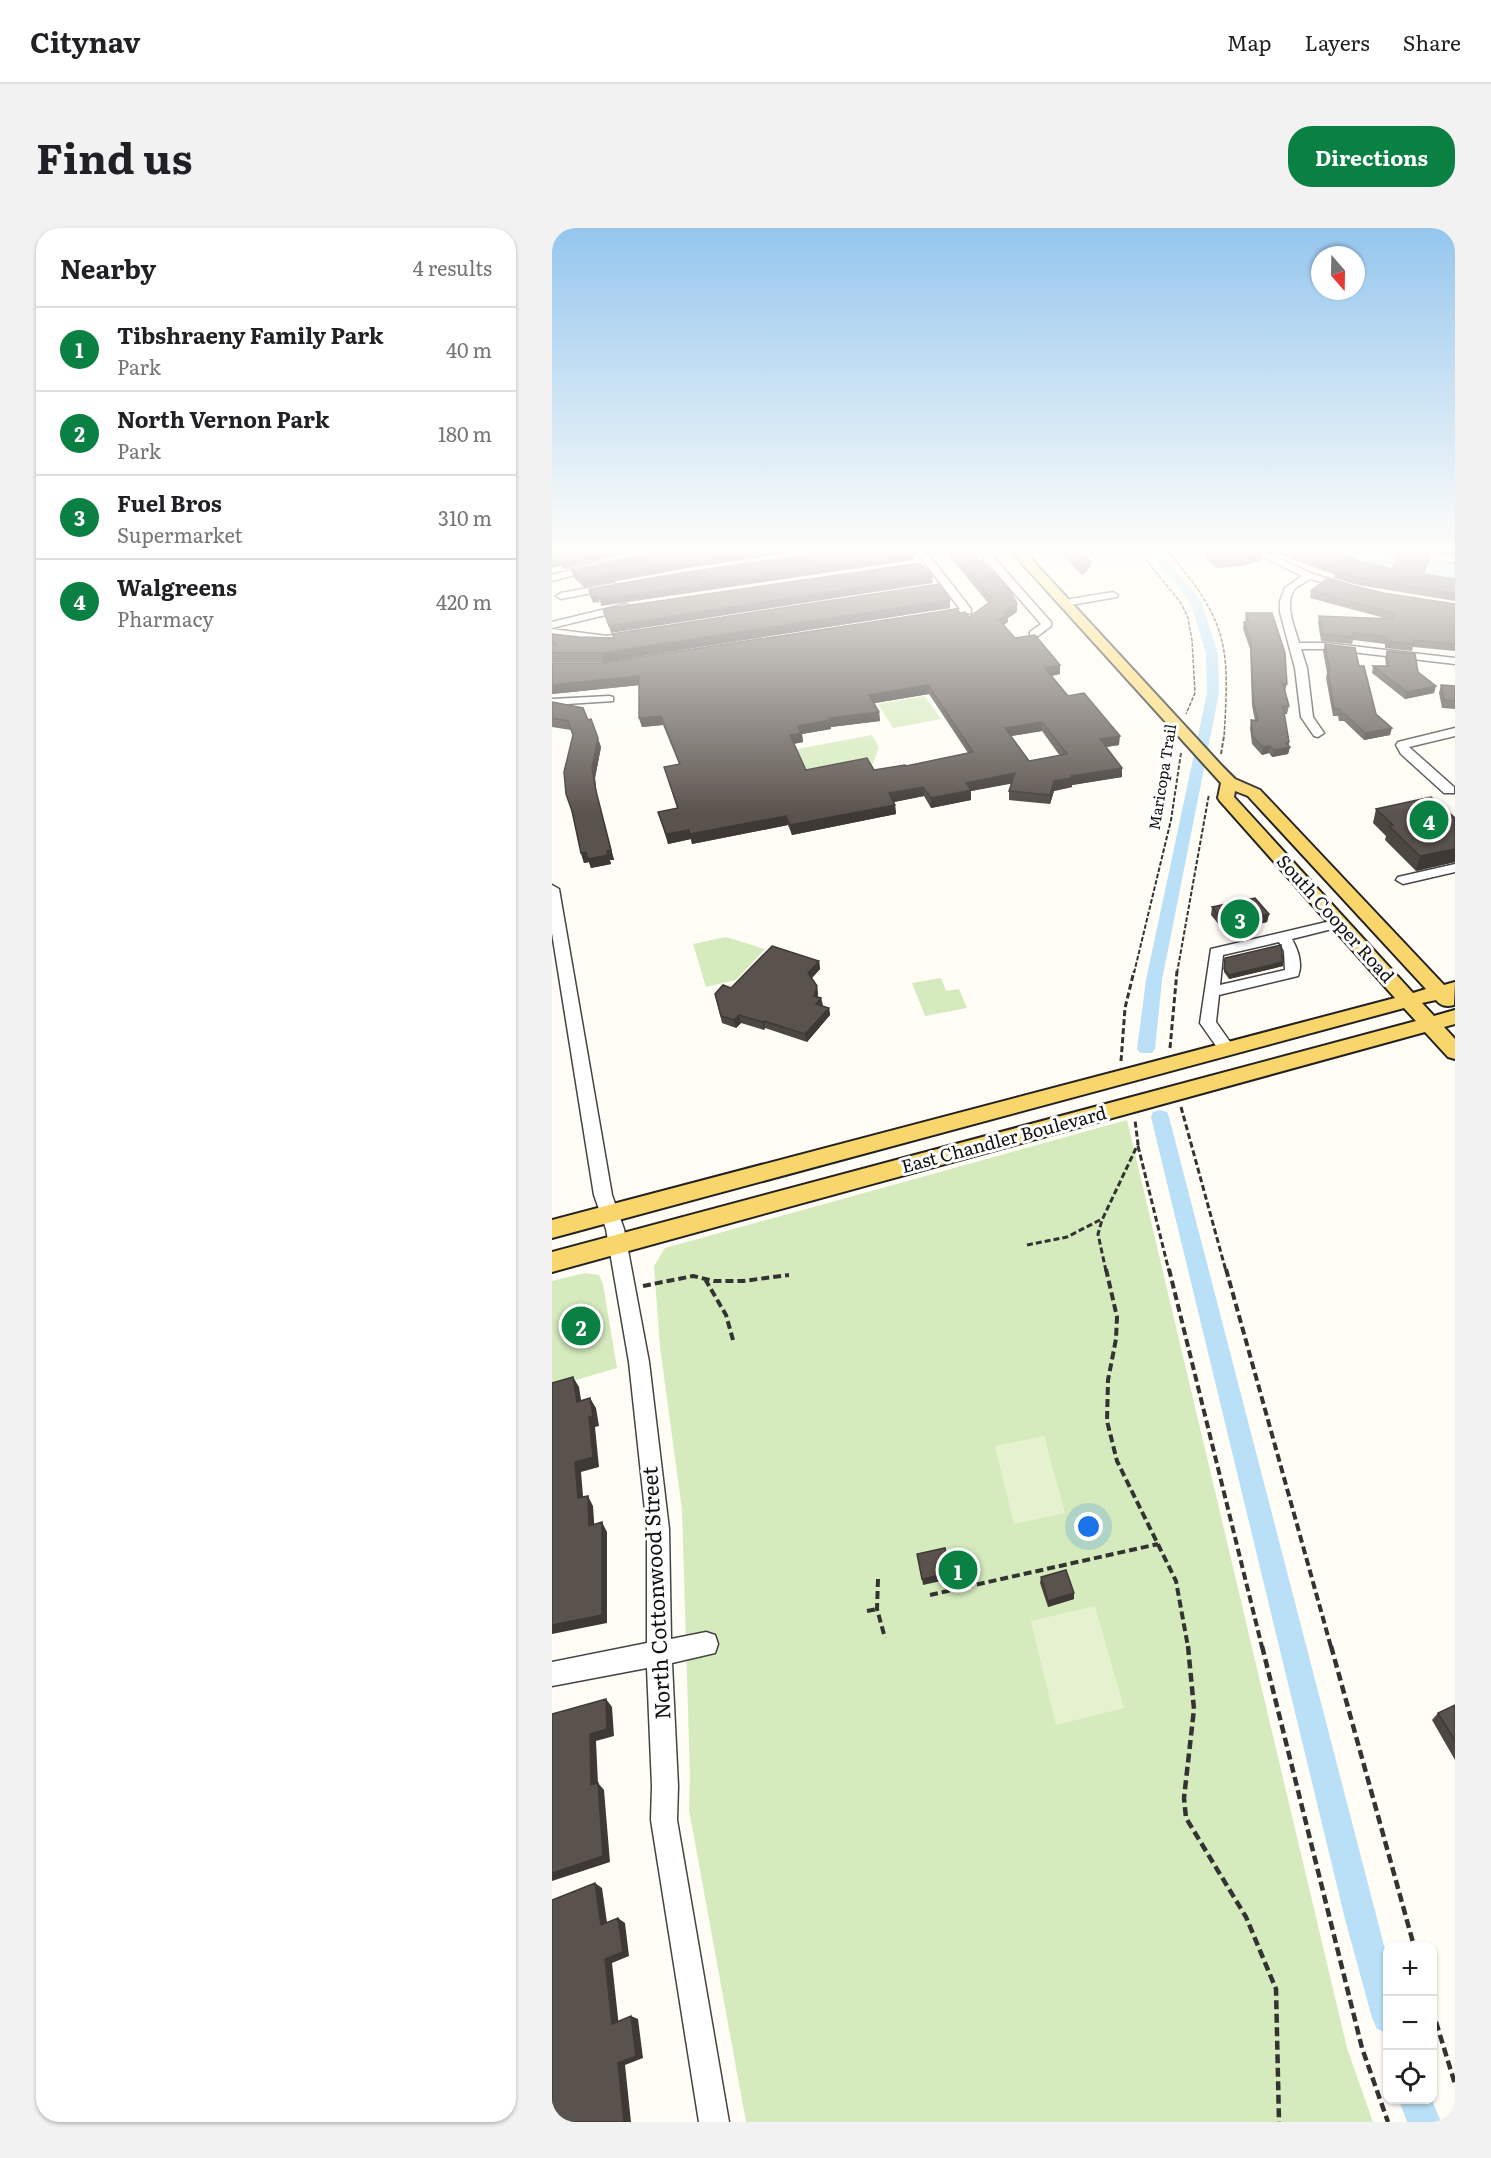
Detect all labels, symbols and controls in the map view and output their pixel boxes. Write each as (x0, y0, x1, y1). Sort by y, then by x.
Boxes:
text: Citynav (30, 20, 140, 62)
text: Map (1227, 26, 1272, 57)
text: Layers (1305, 26, 1370, 57)
text: Share (1403, 26, 1461, 57)
text: Find us (36, 125, 193, 187)
button: Directions (1288, 126, 1455, 187)
north arrow (1311, 246, 1365, 300)
text: Nearby (60, 248, 156, 287)
text: 4 results (413, 252, 492, 282)
text: Tibshraeny Family Park (117, 318, 384, 351)
text: 1 (75, 334, 84, 364)
text: 40 m (446, 334, 492, 364)
text: Park (117, 351, 161, 381)
text: North Vernon Park (117, 402, 329, 435)
text: 2 (74, 418, 85, 448)
text: 180 m (438, 418, 492, 448)
text: Park (117, 435, 161, 465)
text: Fuel Bros (117, 486, 222, 519)
text: 3 (74, 502, 85, 532)
text: 310 m (438, 502, 492, 532)
text: Supermarket (117, 519, 243, 549)
text: Walgreens (117, 570, 237, 603)
text: 4 (73, 586, 86, 616)
text: 420 m (436, 586, 492, 616)
text: Pharmacy (117, 603, 214, 633)
street label: Maricopa Trail (1142, 722, 1181, 831)
pin: 4 (1410, 798, 1448, 842)
street label: South Cooper Road (1271, 848, 1401, 988)
pin: 3 (1220, 896, 1260, 942)
street label: East Chandler Boulevard (898, 1098, 1109, 1179)
pin: 2 (561, 1304, 600, 1348)
street label: North Cottonwood Street (632, 1465, 677, 1720)
your location (1074, 1512, 1103, 1541)
pin: 1 (938, 1548, 978, 1592)
map controls (1383, 1942, 1437, 2104)
button: + (1383, 1942, 1437, 1996)
button: − (1383, 1996, 1437, 2050)
button: locate (1383, 2050, 1437, 2104)

